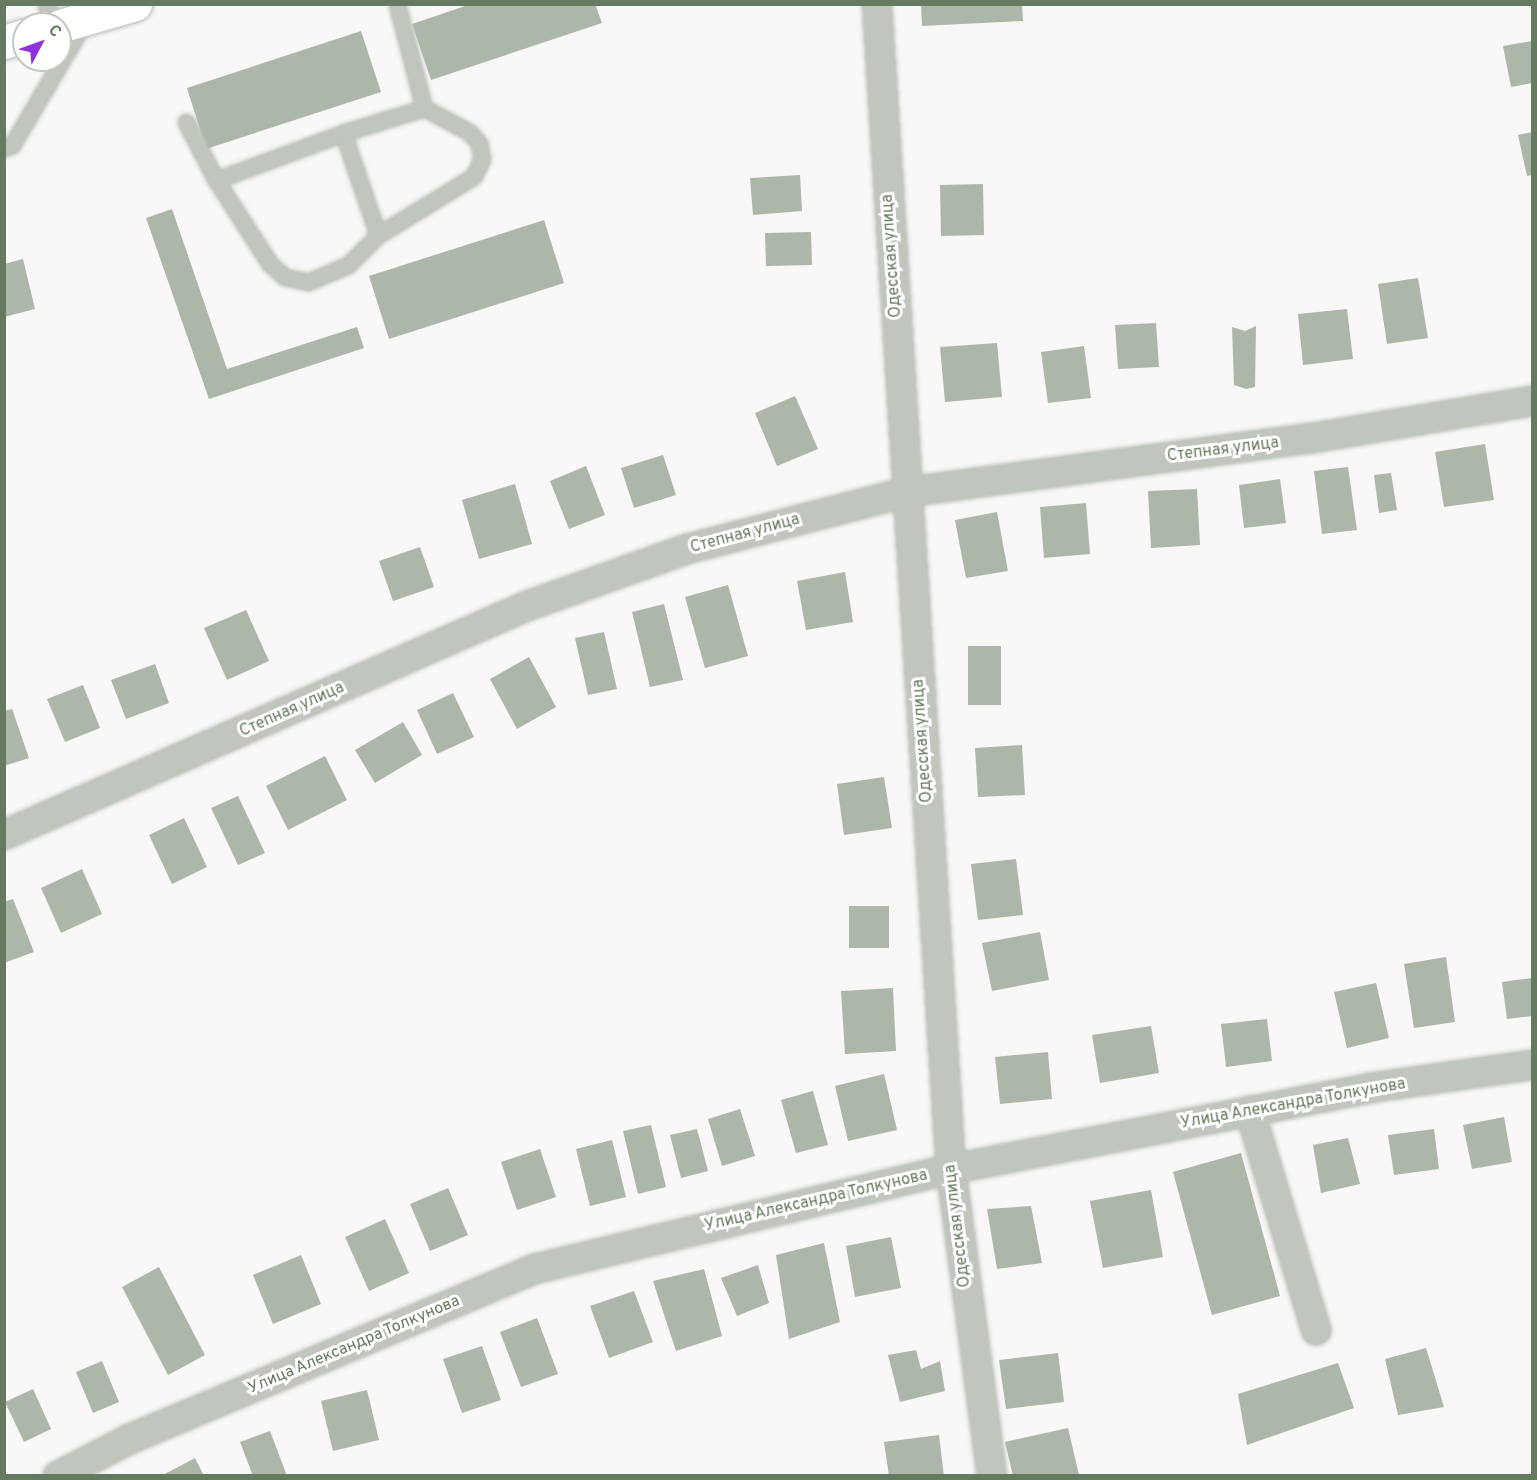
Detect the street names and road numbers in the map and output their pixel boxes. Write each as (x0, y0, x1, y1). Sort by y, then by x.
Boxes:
street label: Одесская улица (878, 194, 906, 318)
street label: Степная улица (1166, 434, 1280, 466)
street label: Степная улица (688, 510, 802, 558)
street label: Степная улица (237, 678, 347, 742)
street label: Одесская улица (909, 679, 937, 803)
street label: Улица Александра Толкунова (1178, 1075, 1408, 1133)
street label: Одесская улица (941, 1164, 975, 1288)
street label: Улица Александра Толкунова (702, 1166, 930, 1236)
street label: Улица Александра Толкунова (245, 1291, 463, 1399)

